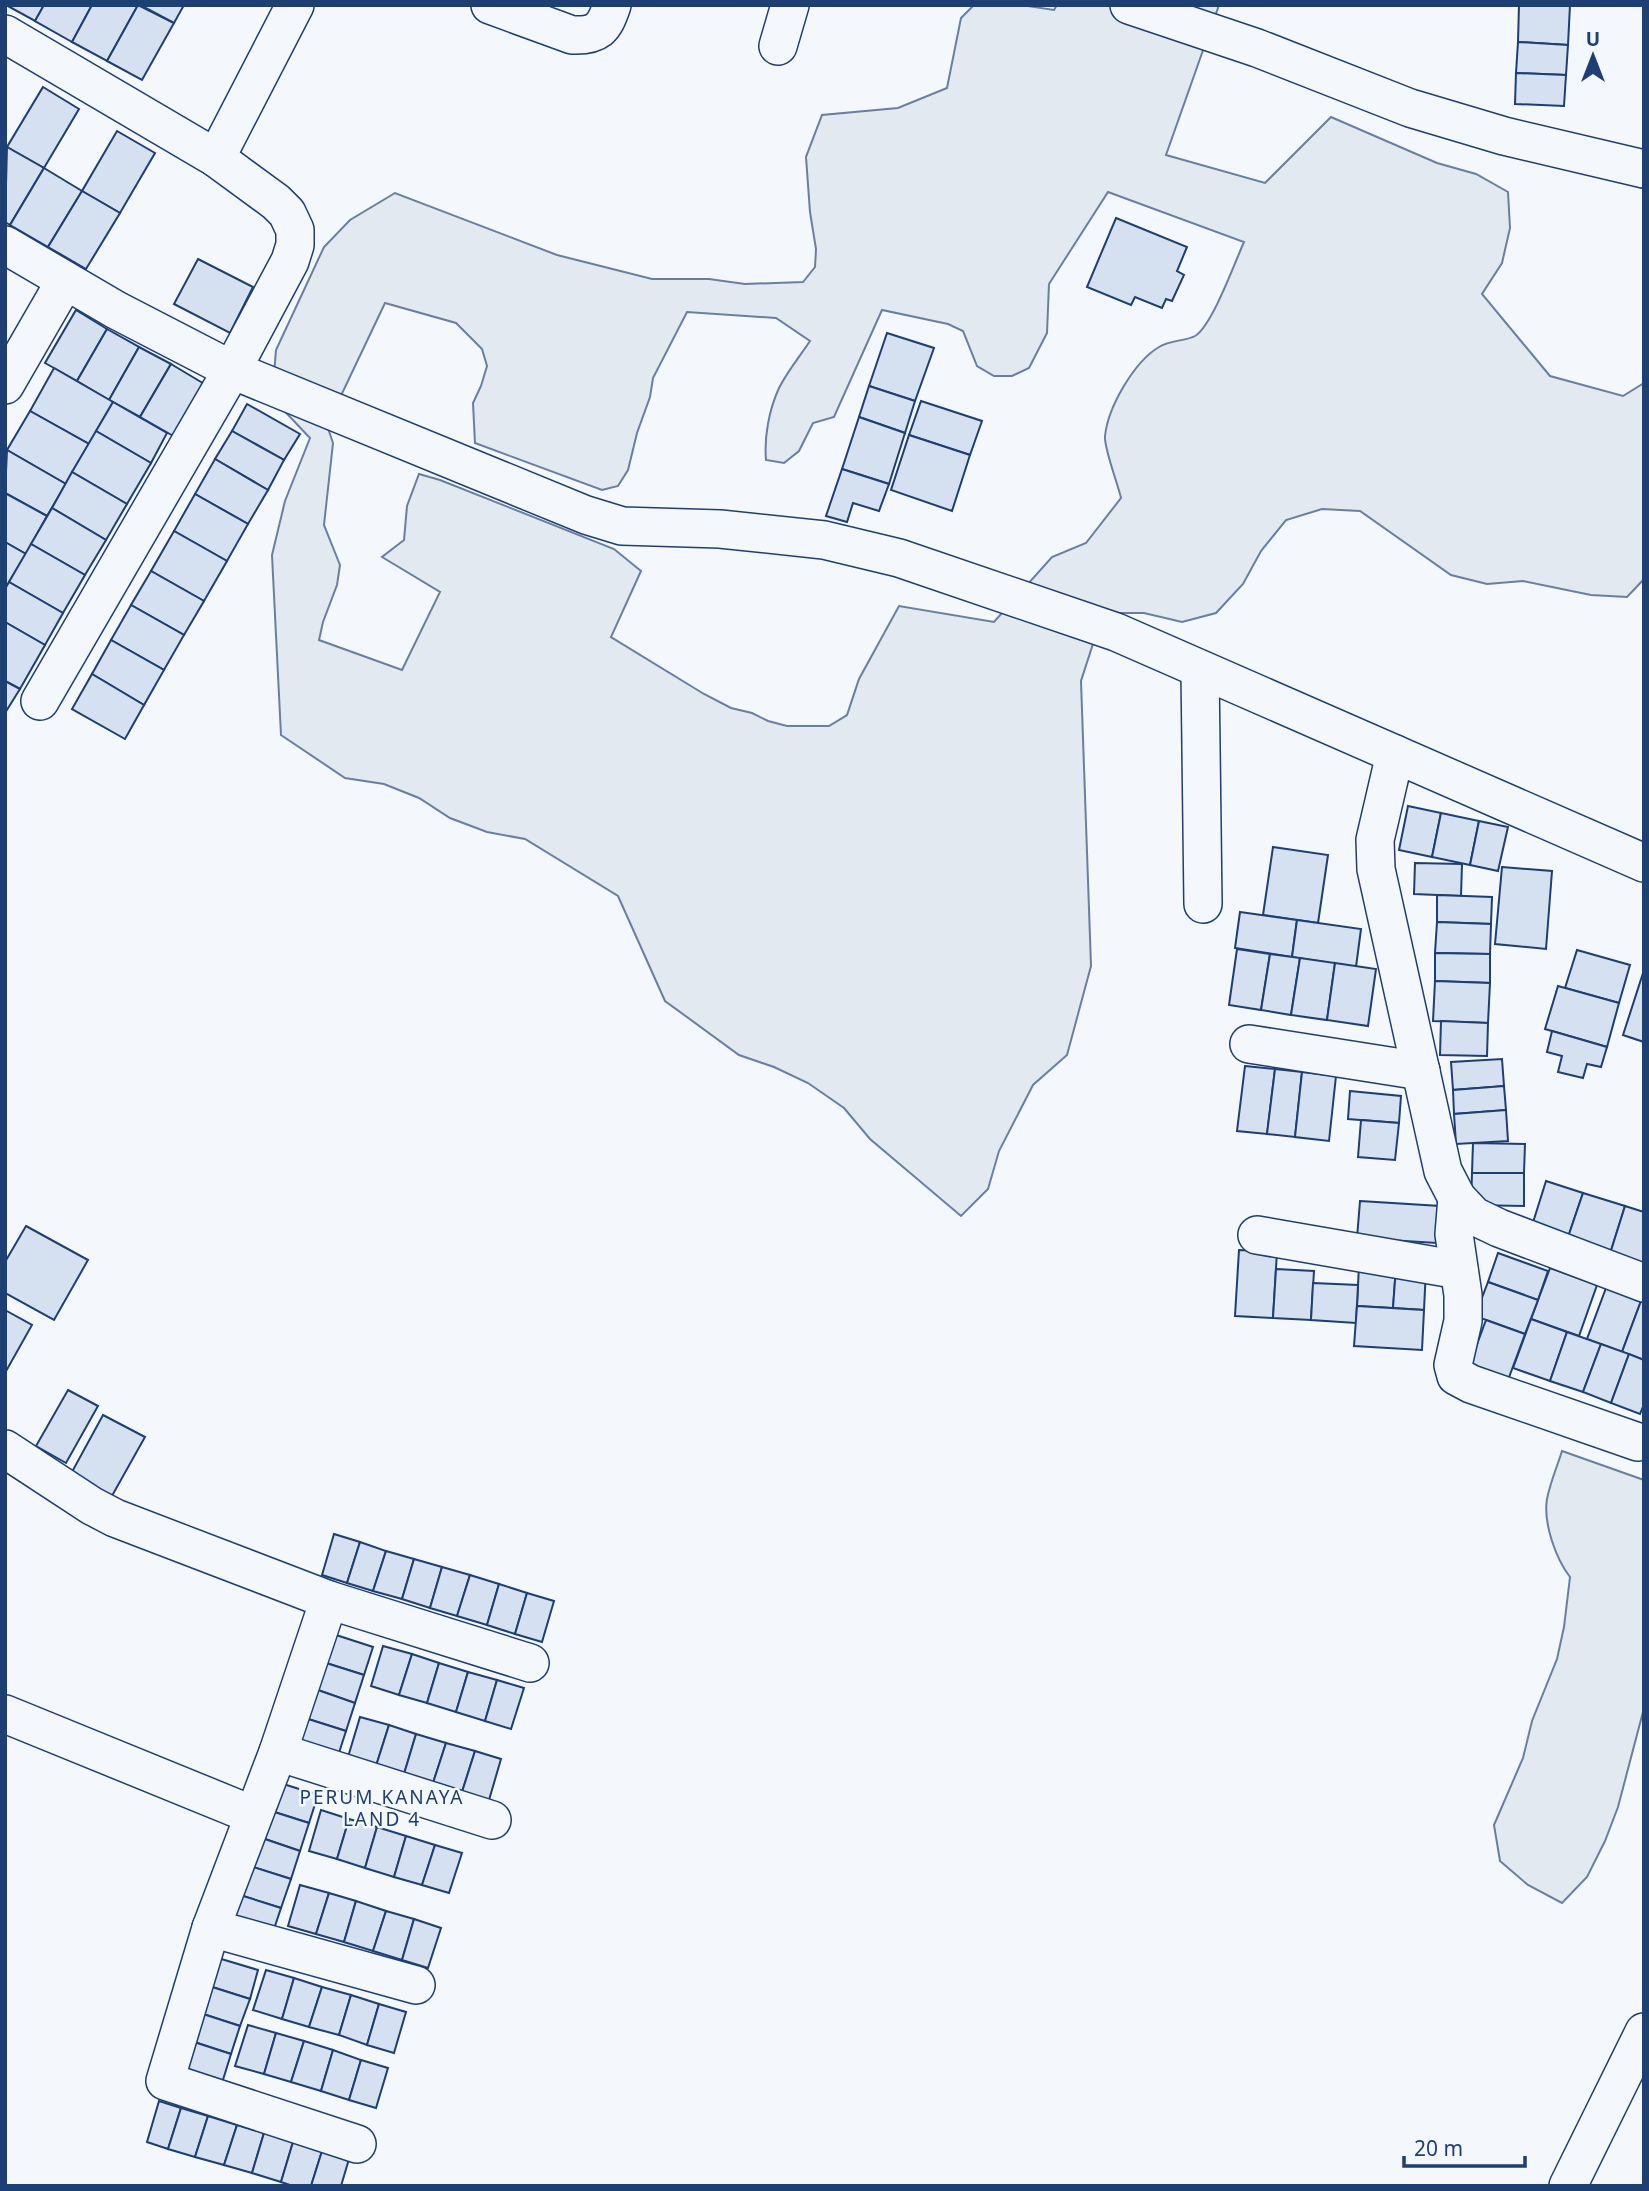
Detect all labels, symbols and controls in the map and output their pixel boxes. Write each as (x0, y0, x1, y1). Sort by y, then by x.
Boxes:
north arrow (1558, 21, 1628, 91)
text: U (1586, 26, 1600, 52)
district label: PERUM KANAYA LAND 4 (299, 1784, 465, 1832)
scale bar (1404, 2124, 1525, 2168)
text: 20 m (1414, 2134, 1463, 2162)

